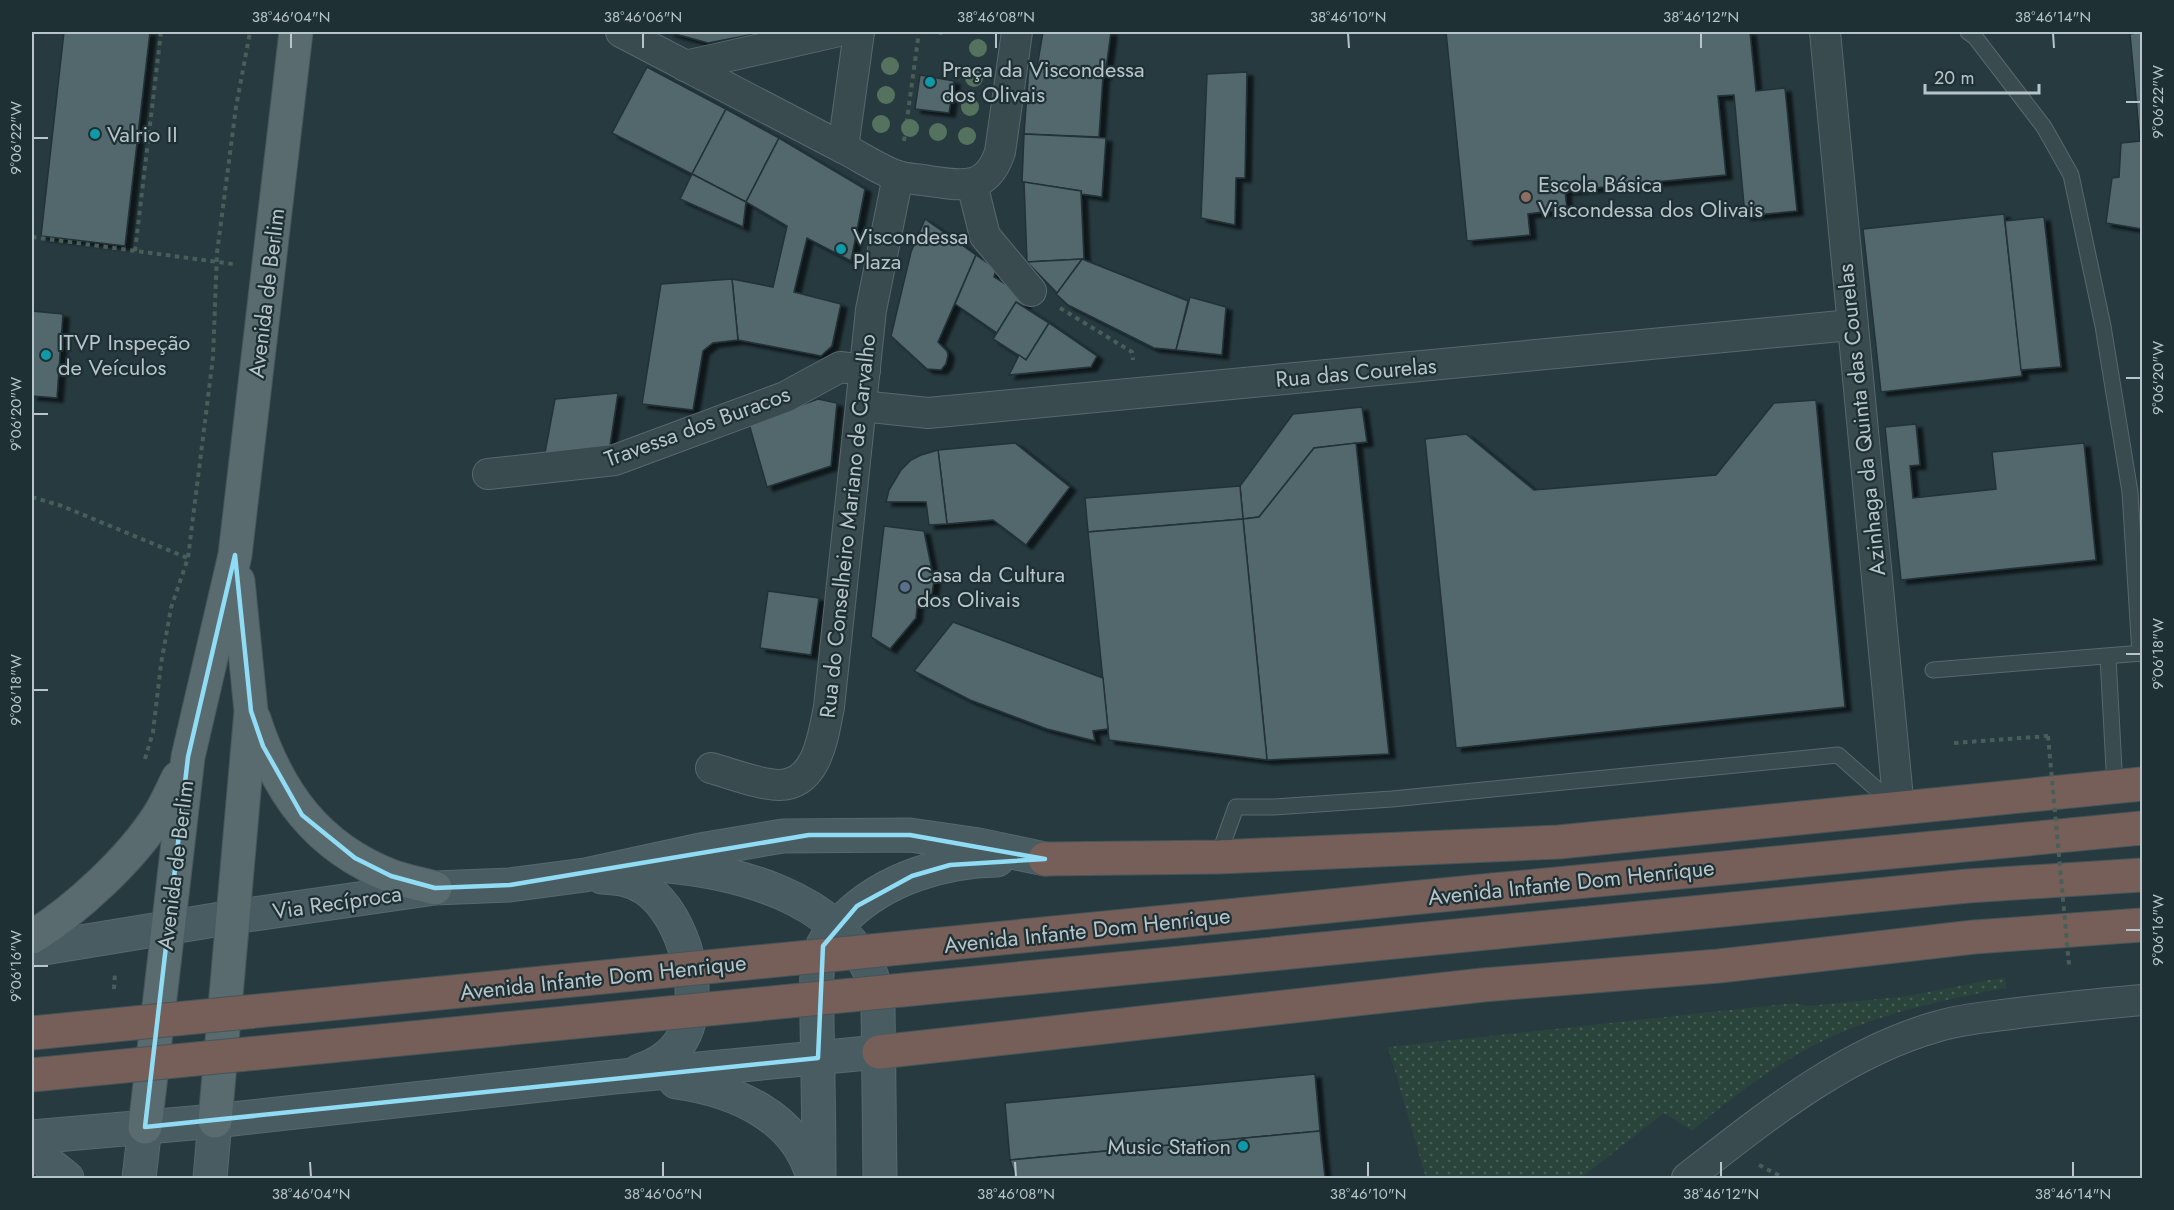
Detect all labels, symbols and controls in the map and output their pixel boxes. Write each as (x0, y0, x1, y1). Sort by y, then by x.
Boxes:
text: 38°46'04"N (252, 6, 330, 28)
text: 38°46'06"N (604, 6, 682, 28)
text: 38°46'08"N (957, 6, 1035, 28)
text: 38°46'10"N (1310, 6, 1386, 28)
text: 38°46'12"N (1663, 6, 1739, 28)
text: 38°46'14"N (2015, 6, 2091, 28)
place label: Praça da Viscondessa dos Olivais (942, 53, 1145, 110)
scale bar (1925, 57, 2039, 95)
text: 20 m (1934, 65, 1974, 91)
text: 9°06'22"W (2147, 65, 2169, 139)
marker: Praça da Viscondessa dos Olivais (923, 75, 937, 89)
text: 9°06'22"W (5, 101, 27, 175)
place label: Valrio II (107, 118, 178, 150)
marker: Valrio II (88, 127, 102, 141)
place label: Escola Básica Viscondessa dos Olivais (1538, 168, 1763, 225)
marker: Escola Básica Viscondessa dos Olivais (1519, 190, 1533, 204)
street label: Avenida de Berlim (240, 206, 292, 380)
place label: Viscondessa Plaza (853, 220, 968, 277)
marker: Viscondessa Plaza (834, 242, 848, 256)
street label: Azinhaga da Quinta das Courelas (1829, 262, 1893, 578)
place label: ITVP Inspeção de Veículos (58, 326, 190, 383)
street label: Rua do Conselheiro Mariano de Carvalho (811, 332, 883, 720)
text: 9°06'20"W (2147, 341, 2169, 415)
marker: ITVP Inspeção de Veículos (39, 348, 53, 362)
street label: Rua das Courelas (1274, 349, 1438, 395)
text: 9°06'20"W (5, 377, 27, 451)
street label: Travessa dos Buracos (600, 377, 794, 474)
place label: Casa da Cultura dos Olivais (917, 558, 1065, 615)
marker: Casa da Cultura dos Olivais (898, 580, 912, 594)
text: 9°06'18"W (2147, 618, 2169, 690)
text: 9°06'18"W (5, 654, 27, 726)
street label: Avenida de Berlim (149, 778, 201, 952)
street label: Avenida Infante Dom Henrique (1426, 851, 1716, 913)
street label: Via Recíproca (270, 877, 404, 927)
text: 9°06'16"W (2147, 894, 2169, 966)
street label: Avenida Infante Dom Henrique (942, 899, 1232, 961)
text: 9°06'16"W (5, 930, 27, 1002)
street label: Avenida Infante Dom Henrique (458, 946, 748, 1008)
place label: Music Station (1107, 1130, 1231, 1162)
marker: Music Station (1236, 1139, 1250, 1153)
text: 38°46'04"N (272, 1183, 350, 1205)
text: 38°46'06"N (624, 1183, 702, 1205)
text: 38°46'08"N (977, 1183, 1055, 1205)
text: 38°46'10"N (1330, 1183, 1406, 1205)
text: 38°46'12"N (1683, 1183, 1759, 1205)
text: 38°46'14"N (2035, 1183, 2111, 1205)

